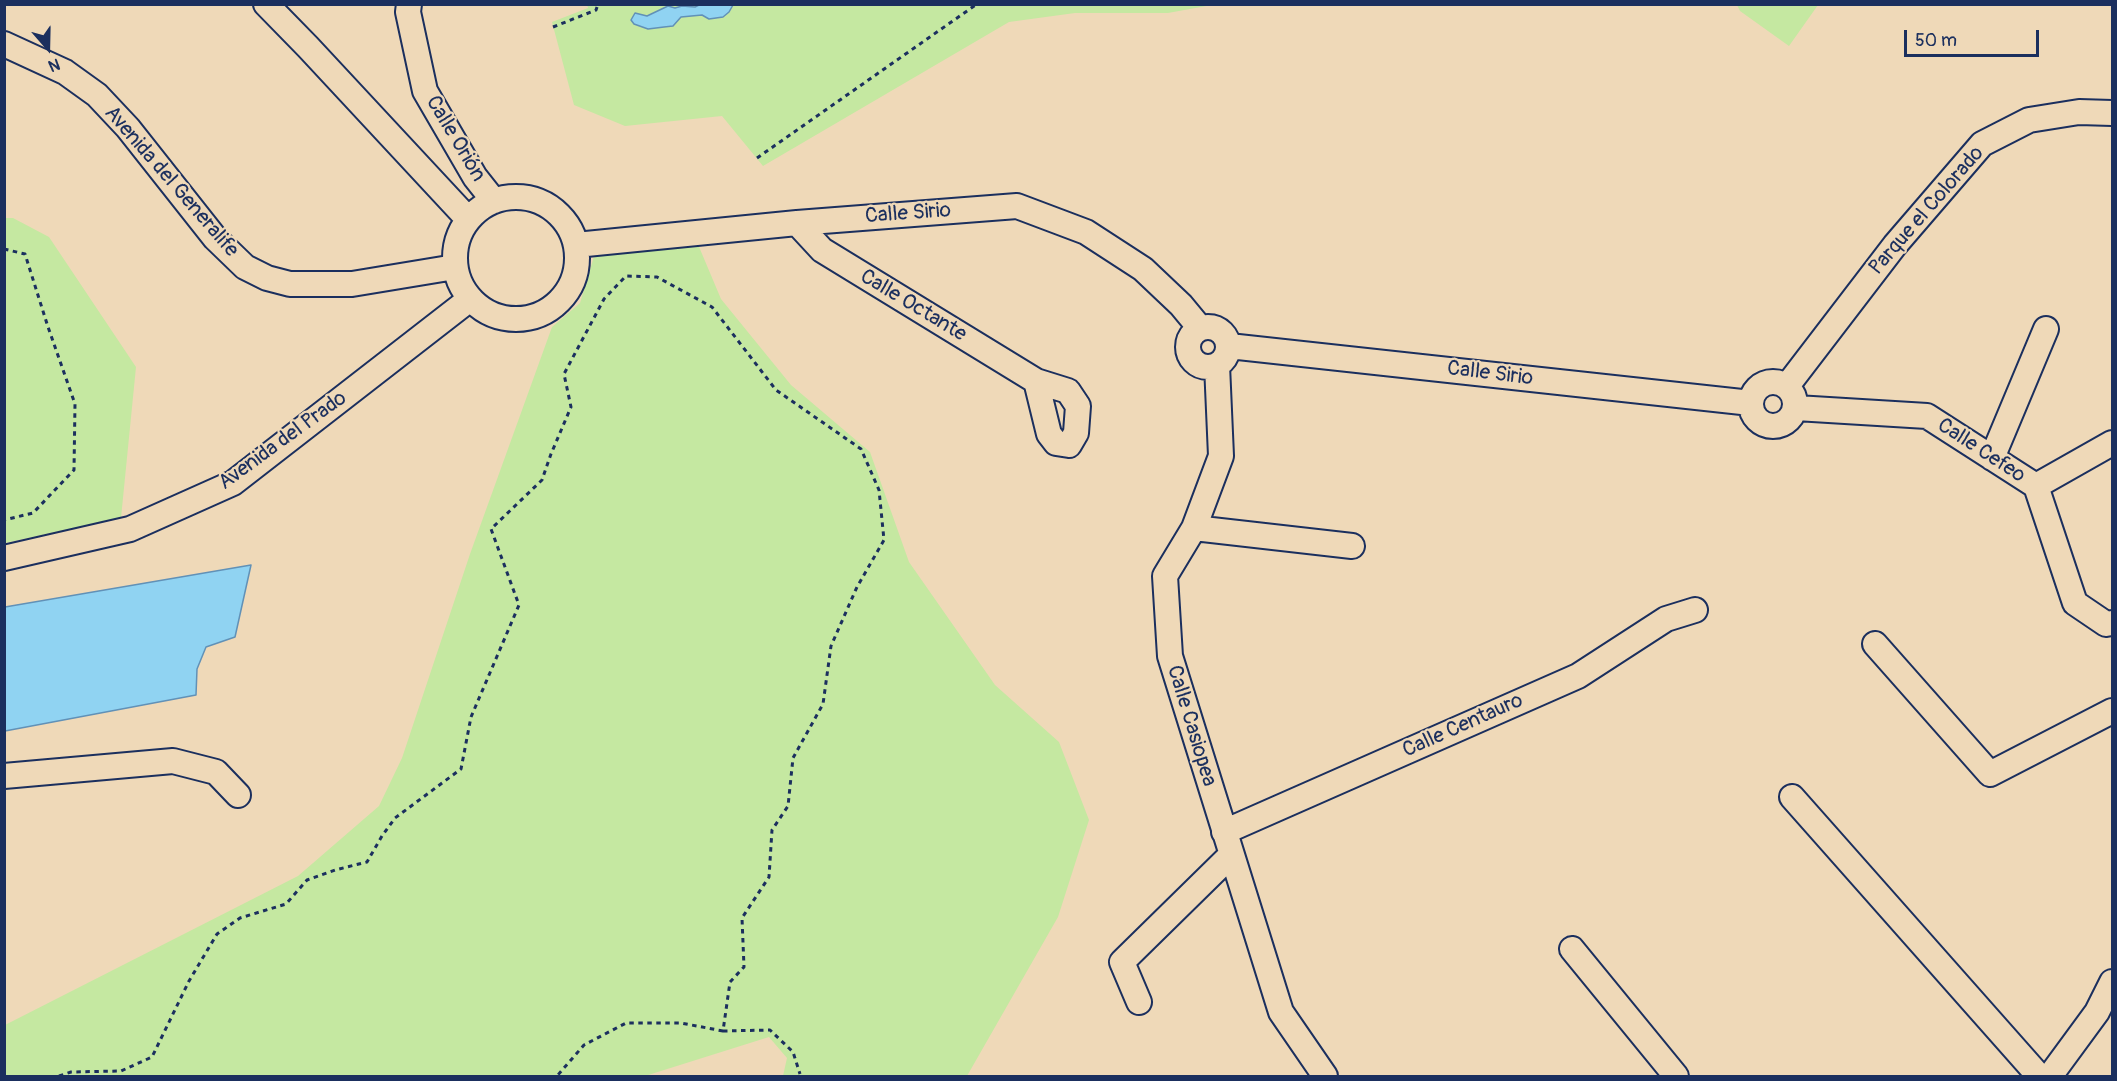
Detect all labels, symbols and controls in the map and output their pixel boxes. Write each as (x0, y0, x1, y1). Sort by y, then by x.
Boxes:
north arrow (18, 18, 78, 78)
scale bar (1907, 18, 2042, 56)
text: 50 m (1915, 29, 1957, 52)
text: N (46, 54, 63, 76)
street label: Calle Orión (420, 92, 490, 186)
street label: Avenida del Generalife (98, 101, 244, 263)
street label: Parque el Colorado (1864, 142, 1990, 280)
street label: Calle Sirio (864, 198, 952, 230)
street label: Calle Octante (855, 264, 971, 348)
street label: Calle Sirio (1446, 356, 1534, 392)
street label: Avenida del Prado (214, 386, 352, 496)
street label: Calle Cefeo (1932, 413, 2030, 489)
street label: Calle Casiopea (1161, 663, 1221, 789)
street label: Calle Centauro (1399, 688, 1527, 764)

